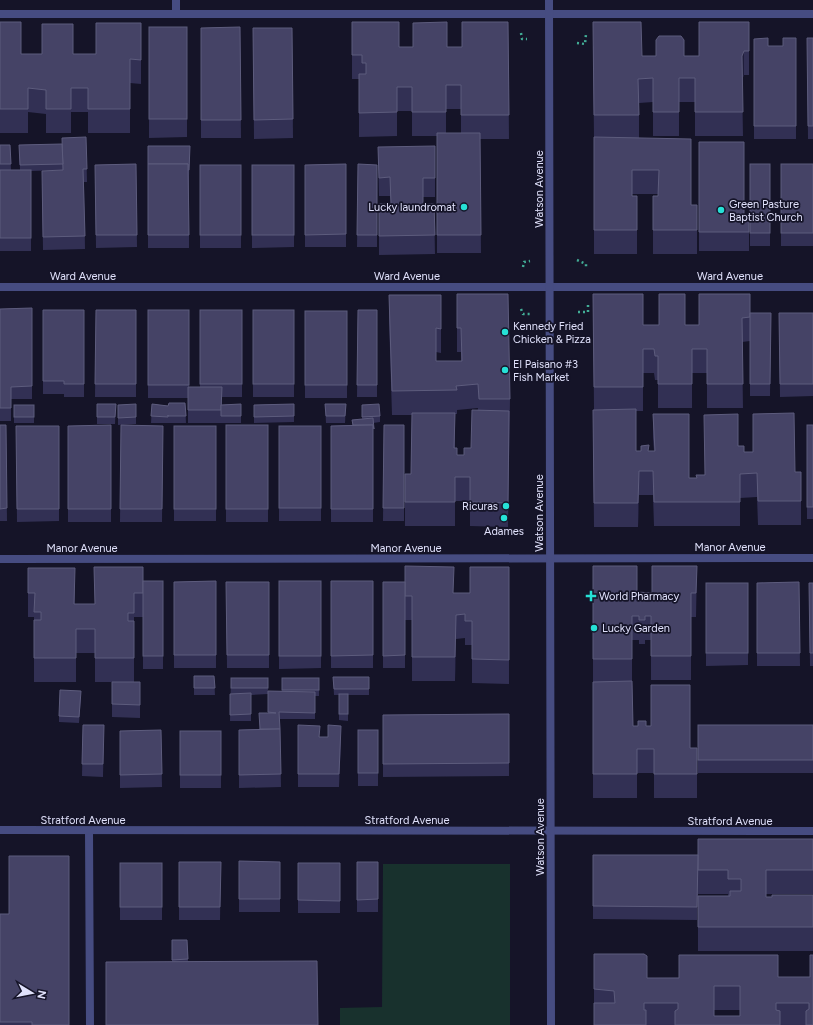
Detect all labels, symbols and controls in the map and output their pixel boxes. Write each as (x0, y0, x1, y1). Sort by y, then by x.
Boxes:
street label: Watson Avenue (533, 150, 546, 228)
place label: Green Pasture Baptist Church (729, 198, 803, 224)
place label: Lucky laundromat (368, 201, 456, 214)
marker: Lucky laundromat (459, 202, 469, 212)
marker: Green Pasture Baptist Church (716, 205, 726, 215)
street label: Ward Avenue (50, 270, 116, 283)
street label: Ward Avenue (374, 270, 440, 283)
street label: Ward Avenue (697, 270, 763, 283)
place label: Kennedy Fried Chicken & Pizza (513, 320, 591, 346)
marker: Kennedy Fried Chicken & Pizza (500, 327, 510, 337)
place label: El Paisano #3 Fish Market (513, 358, 578, 384)
marker: El Paisano #3 Fish Market (500, 365, 510, 375)
street label: Watson Avenue (533, 474, 546, 552)
place label: Ricuras (462, 500, 498, 513)
marker: Ricuras (501, 501, 511, 511)
marker: Adames (499, 513, 509, 523)
place label: Adames (484, 525, 524, 538)
street label: Manor Avenue (694, 541, 766, 554)
street label: Manor Avenue (46, 542, 118, 555)
street label: Manor Avenue (370, 542, 442, 555)
place label: World Pharmacy (599, 590, 679, 603)
marker: World Pharmacy (586, 591, 596, 601)
place label: Lucky Garden (602, 622, 670, 635)
marker: Lucky Garden (589, 623, 599, 633)
street label: Watson Avenue (534, 798, 547, 876)
street label: Stratford Avenue (41, 814, 125, 827)
street label: Stratford Avenue (365, 814, 449, 827)
street label: Stratford Avenue (688, 815, 772, 828)
north arrow (12, 973, 52, 1013)
text: N (34, 989, 48, 1000)

